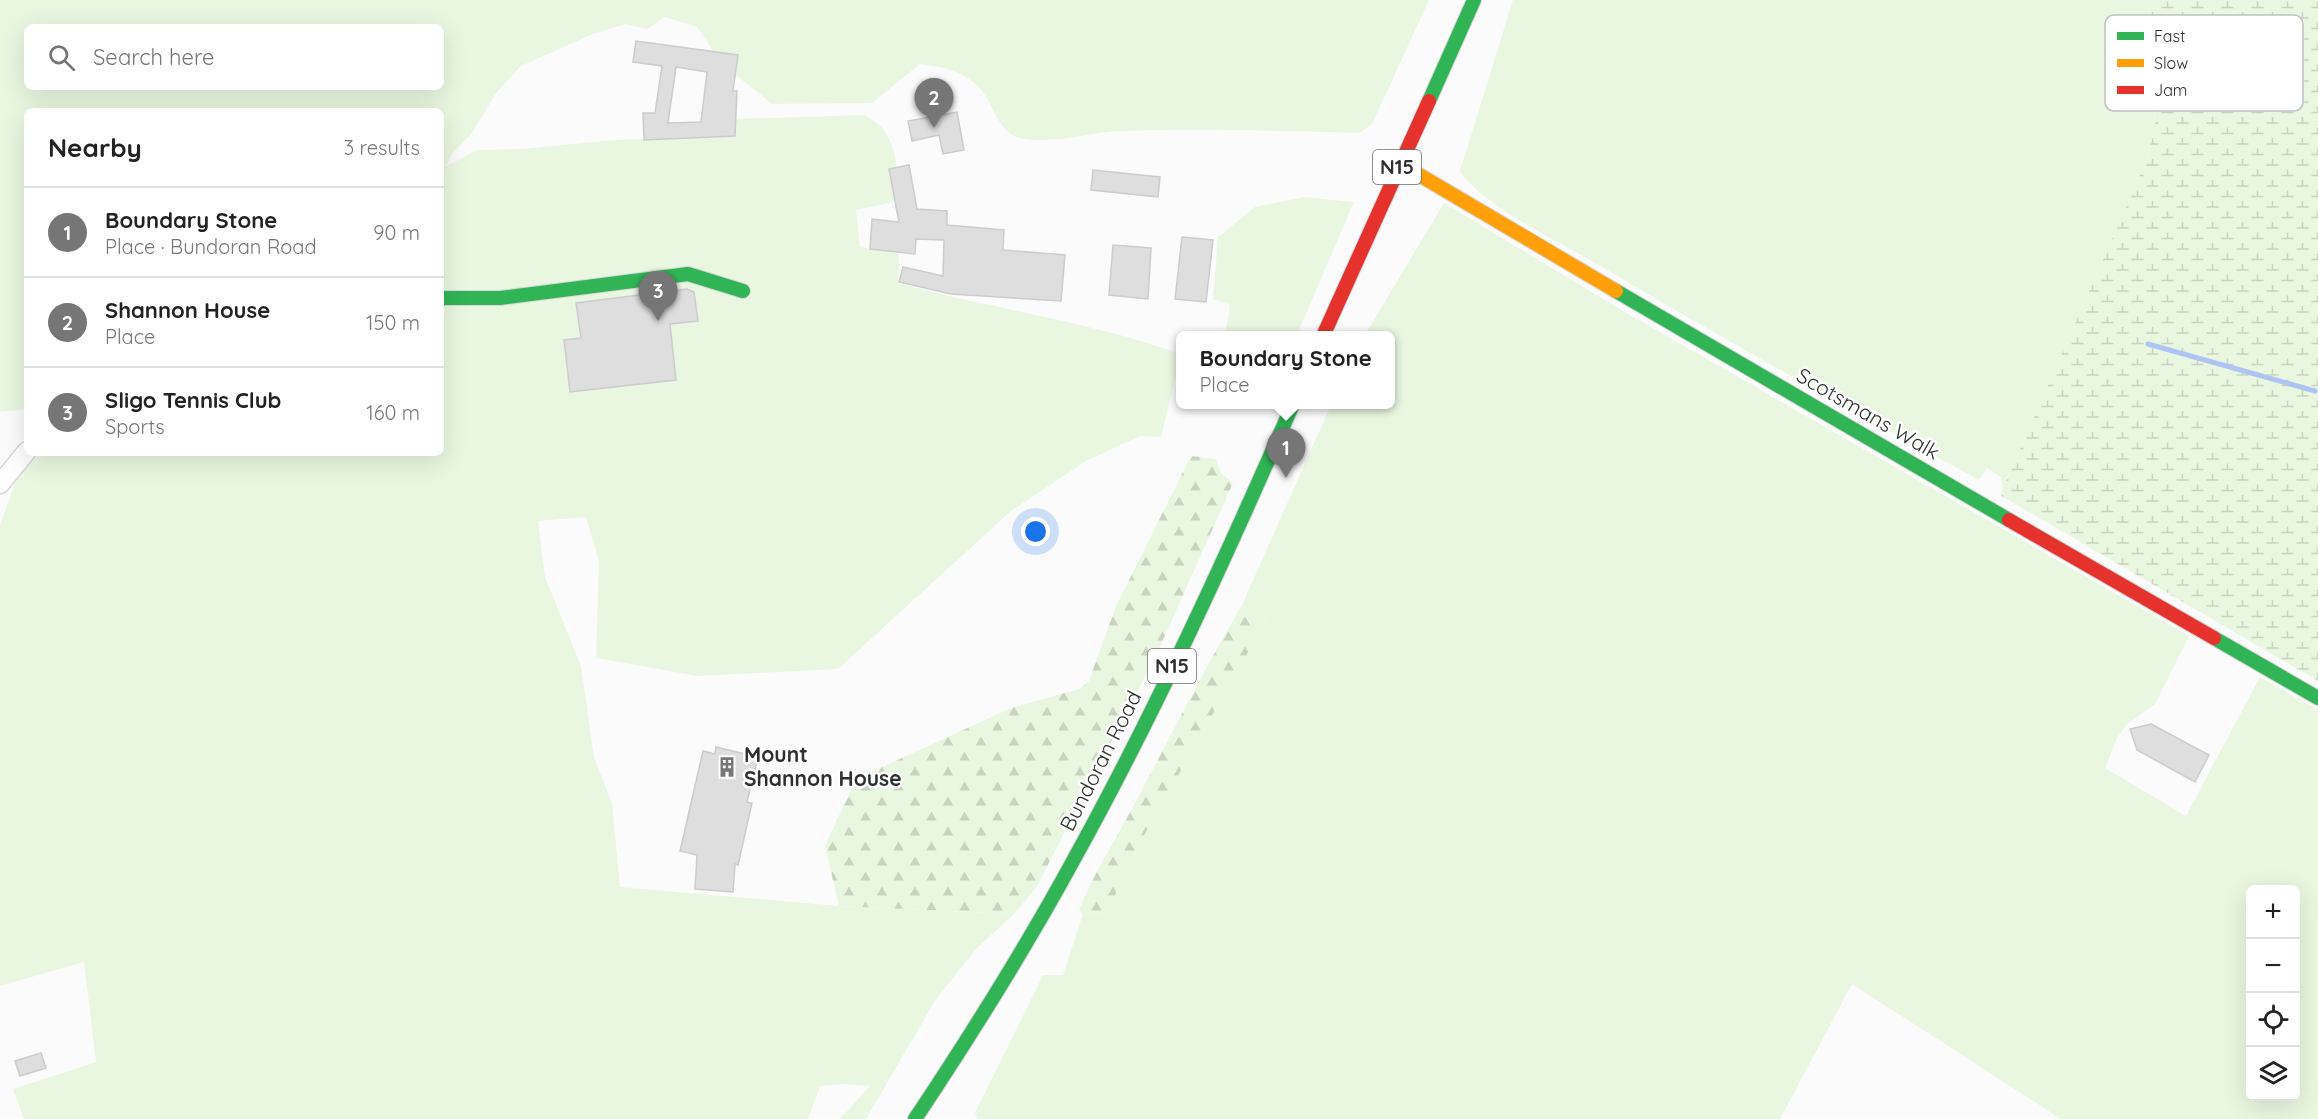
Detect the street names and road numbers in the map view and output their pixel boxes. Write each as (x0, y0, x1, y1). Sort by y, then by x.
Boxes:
road number: N15 (1373, 150, 1421, 184)
street label: Scotsmans Walk (1792, 362, 1945, 465)
road number: N15 (1148, 649, 1196, 683)
street label: Bundoran Road (1054, 686, 1147, 835)

